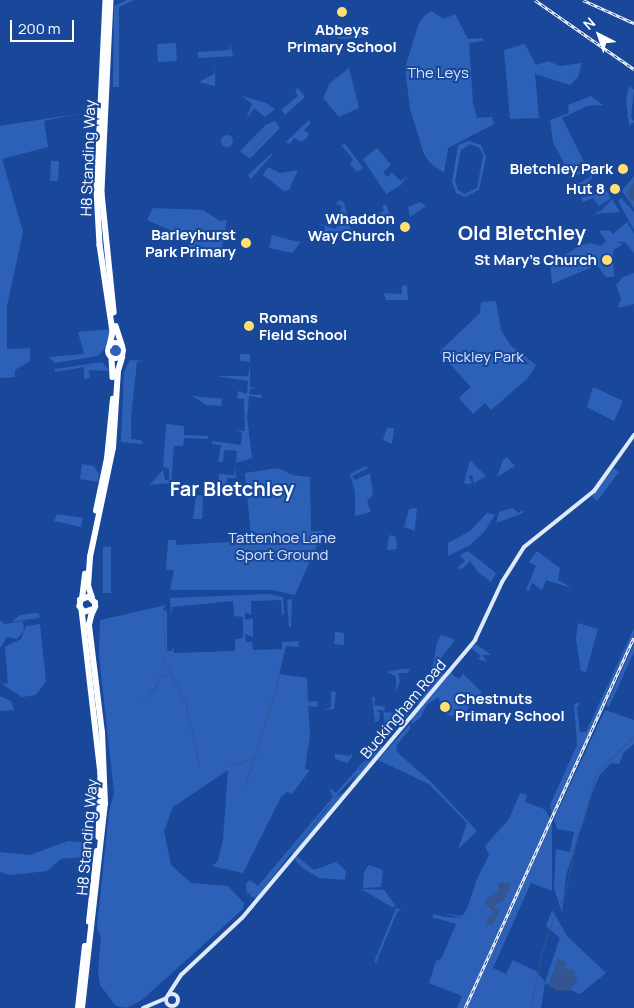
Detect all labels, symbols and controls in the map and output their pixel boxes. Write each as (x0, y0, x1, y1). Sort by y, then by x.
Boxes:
marker: Abbeys Primary School (336, 6, 348, 18)
scale bar (12, 10, 76, 42)
north arrow (574, 10, 624, 60)
text: N (579, 13, 599, 34)
text: 200 m (18, 18, 61, 39)
place label: Abbeys Primary School (287, 20, 397, 55)
park label: The Leys (407, 64, 469, 82)
street label: H8 Standing Way (77, 99, 99, 217)
place label: Bletchley Park (510, 160, 613, 178)
marker: Bletchley Park (617, 163, 629, 175)
place label: Hut 8 (566, 180, 605, 198)
marker: Hut 8 (609, 183, 621, 195)
place label: Whaddon Way Church (308, 209, 395, 244)
district label: Old Bletchley (458, 220, 586, 244)
marker: Whaddon Way Church (399, 221, 411, 233)
place label: Barleyhurst Park Primary (145, 225, 236, 260)
marker: Barleyhurst Park Primary (240, 237, 252, 249)
place label: St Mary's Church (475, 251, 597, 269)
marker: St Mary's Church (601, 254, 613, 266)
place label: Romans Field School (259, 308, 347, 343)
marker: Romans Field School (243, 320, 255, 332)
park label: Rickley Park (442, 348, 524, 366)
district label: Far Bletchley (170, 476, 294, 500)
park label: Tattenhoe Lane Sport Ground (228, 528, 336, 563)
street label: Buckingham Road (356, 656, 450, 762)
place label: Chestnuts Primary School (455, 689, 565, 724)
marker: Chestnuts Primary School (439, 701, 451, 713)
street label: H8 Standing Way (73, 778, 101, 896)

